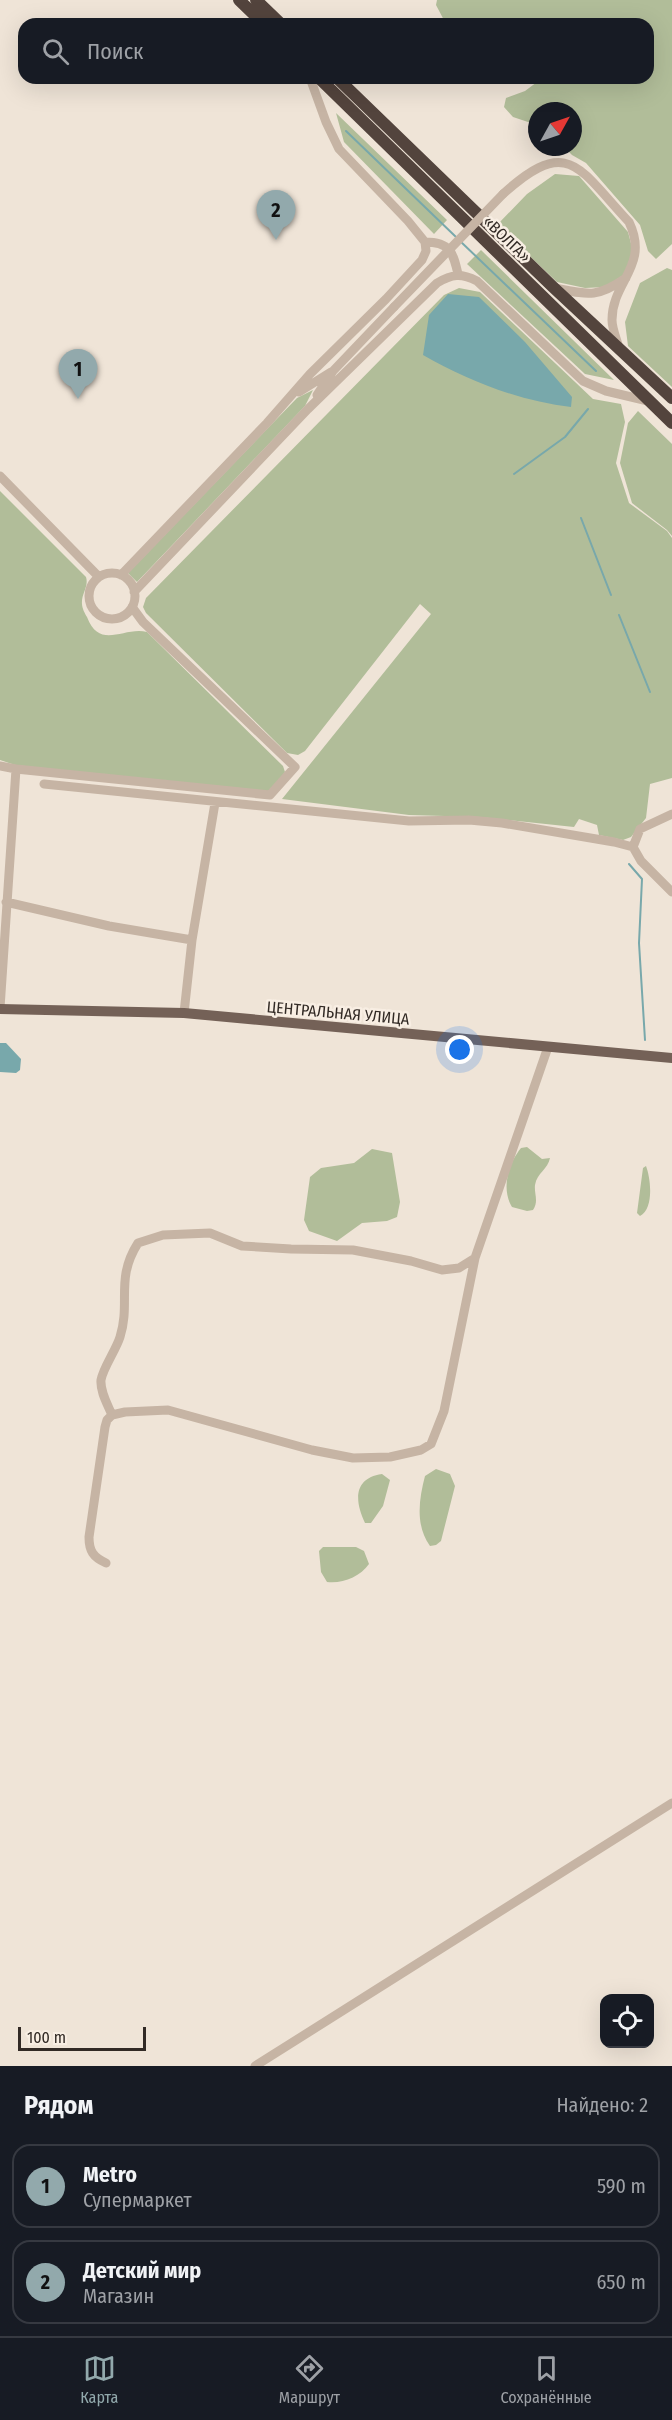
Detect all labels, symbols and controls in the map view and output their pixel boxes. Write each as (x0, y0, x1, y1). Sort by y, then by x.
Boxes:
search box (18, 18, 654, 84)
icon: search (39, 35, 72, 68)
text: Поиск (87, 38, 143, 65)
north arrow (528, 102, 582, 156)
pin: 2 (256, 190, 296, 240)
street label: «ВОЛГА» (479, 212, 535, 266)
pin: 1 (58, 350, 98, 399)
street label: ЦЕНТРАЛЬНАЯ УЛИЦА (266, 997, 411, 1029)
your location (445, 1035, 474, 1064)
map controls (600, 1994, 654, 2048)
button: locate (600, 1994, 654, 2048)
scale bar (18, 2024, 146, 2052)
text: 100 m (27, 2028, 66, 2047)
text: Рядом (24, 2090, 93, 2121)
text: Найдено: 2 (556, 2093, 648, 2117)
text: Metro (83, 2161, 137, 2188)
text: 1 (41, 2174, 50, 2198)
text: 590 m (597, 2174, 646, 2198)
text: Супермаркет (83, 2188, 192, 2212)
text: Детский мир (83, 2257, 201, 2284)
text: 2 (41, 2270, 50, 2294)
text: 650 m (597, 2270, 646, 2294)
text: Магазин (83, 2284, 154, 2308)
tab: Карта (80, 2352, 118, 2407)
tab: Маршрут (279, 2352, 340, 2407)
tab: Сохранённые (500, 2352, 592, 2407)

